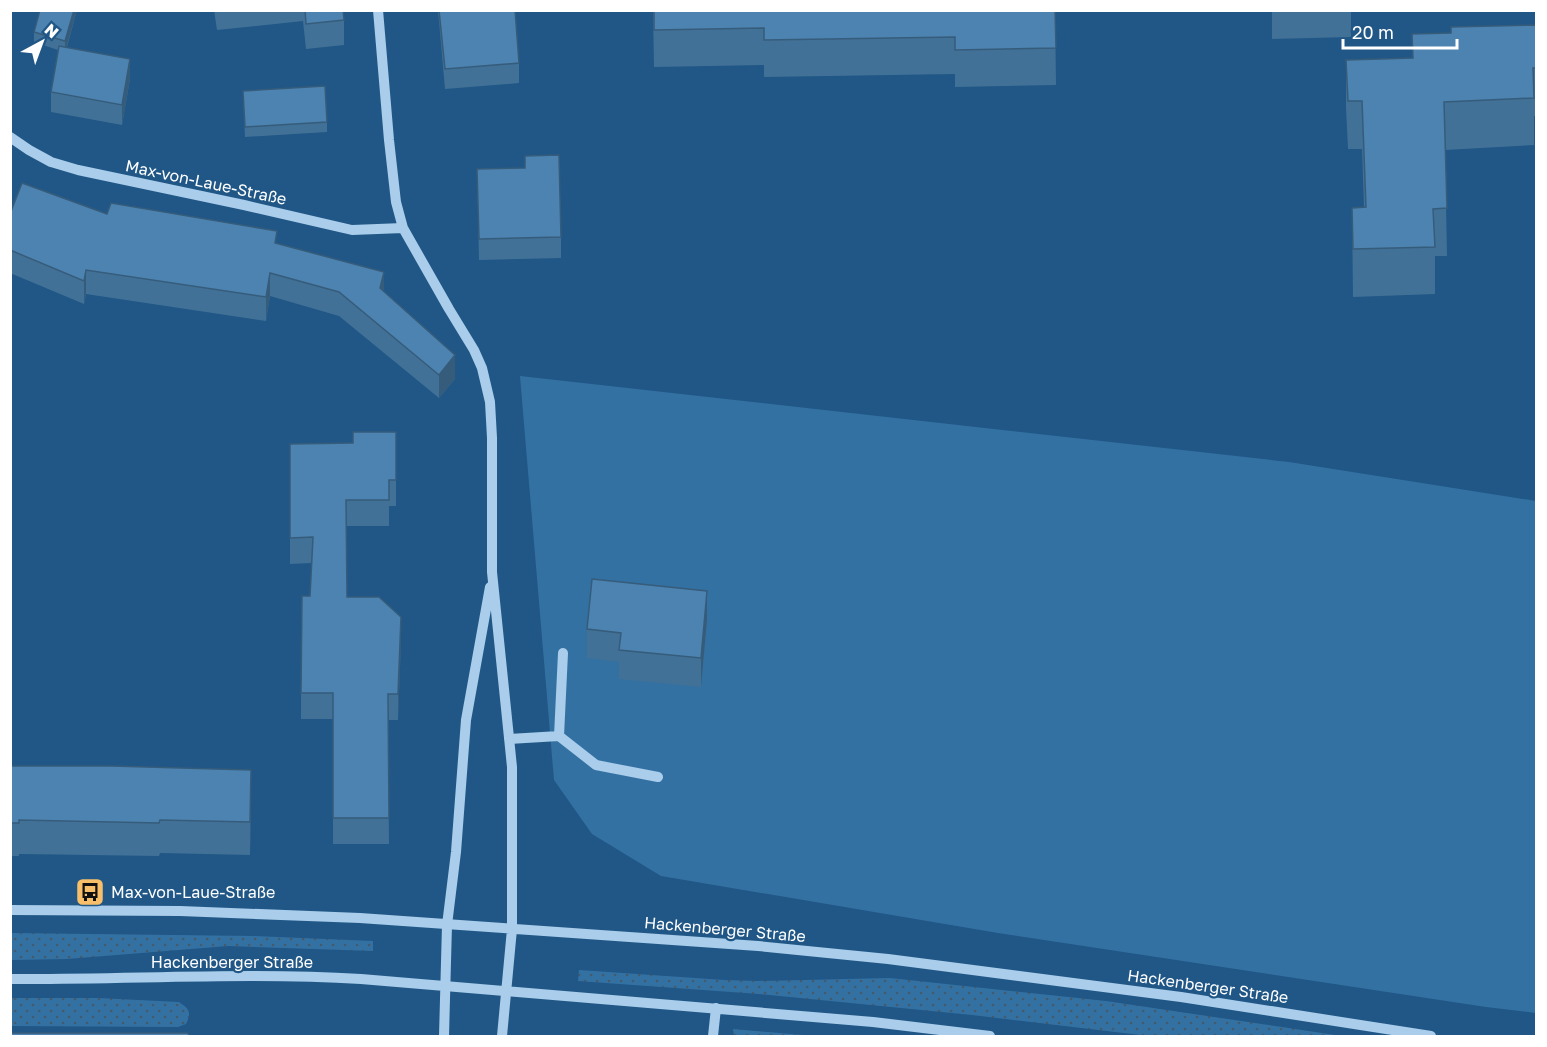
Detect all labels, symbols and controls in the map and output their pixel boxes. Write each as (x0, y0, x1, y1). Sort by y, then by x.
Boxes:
north arrow (12, 12, 72, 72)
scale bar (1343, 12, 1457, 50)
text: N (41, 19, 63, 42)
text: 20 m (1352, 21, 1394, 43)
street label: Max-von-Laue-Straße (124, 155, 288, 209)
bus stop icon: Max-von-Laue-Straße (74, 876, 106, 908)
place label: Max-von-Laue-Straße (111, 882, 275, 902)
street label: Hackenberger Straße (643, 912, 807, 946)
street label: Hackenberger Straße (151, 952, 313, 972)
street label: Hackenberger Straße (1126, 965, 1290, 1007)

